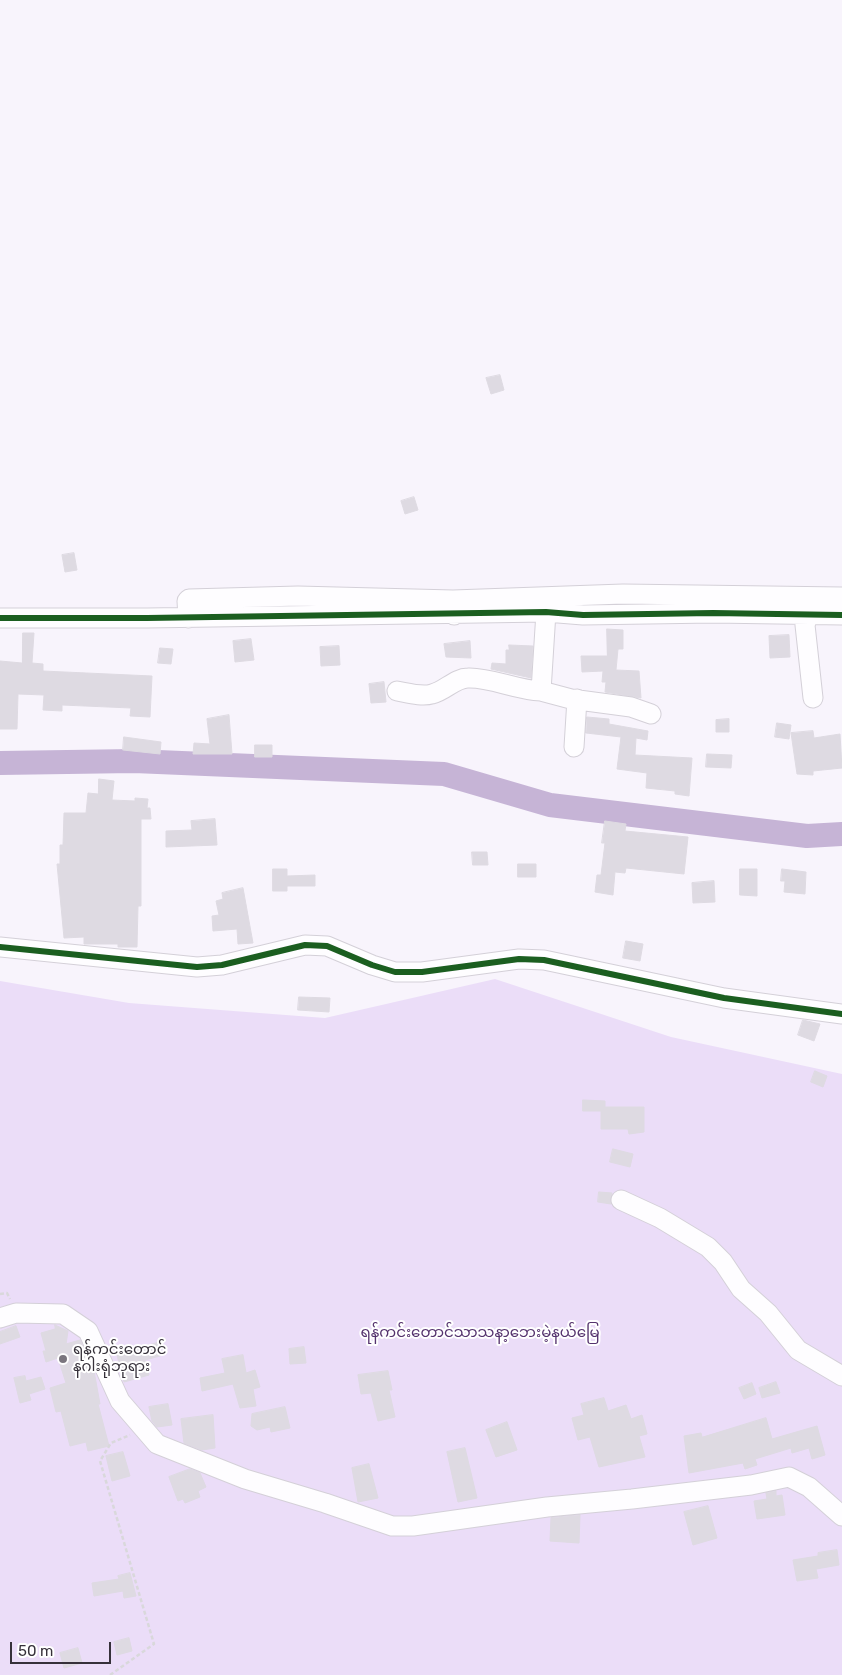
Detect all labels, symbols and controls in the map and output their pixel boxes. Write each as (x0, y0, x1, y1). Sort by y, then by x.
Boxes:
park label: ရန်ကင်းတောင်သာသနာ့ဘေးမဲ့နယ်မြေ (360, 1324, 600, 1342)
place label: ရန်ကင်းတောင် နဂါးရုံဘုရား (73, 1341, 166, 1376)
marker: ရန်ကင်းတောင် နဂါးရုံဘုရား (57, 1353, 69, 1365)
scale bar (12, 1632, 114, 1664)
text: 50 m (18, 1642, 53, 1660)

